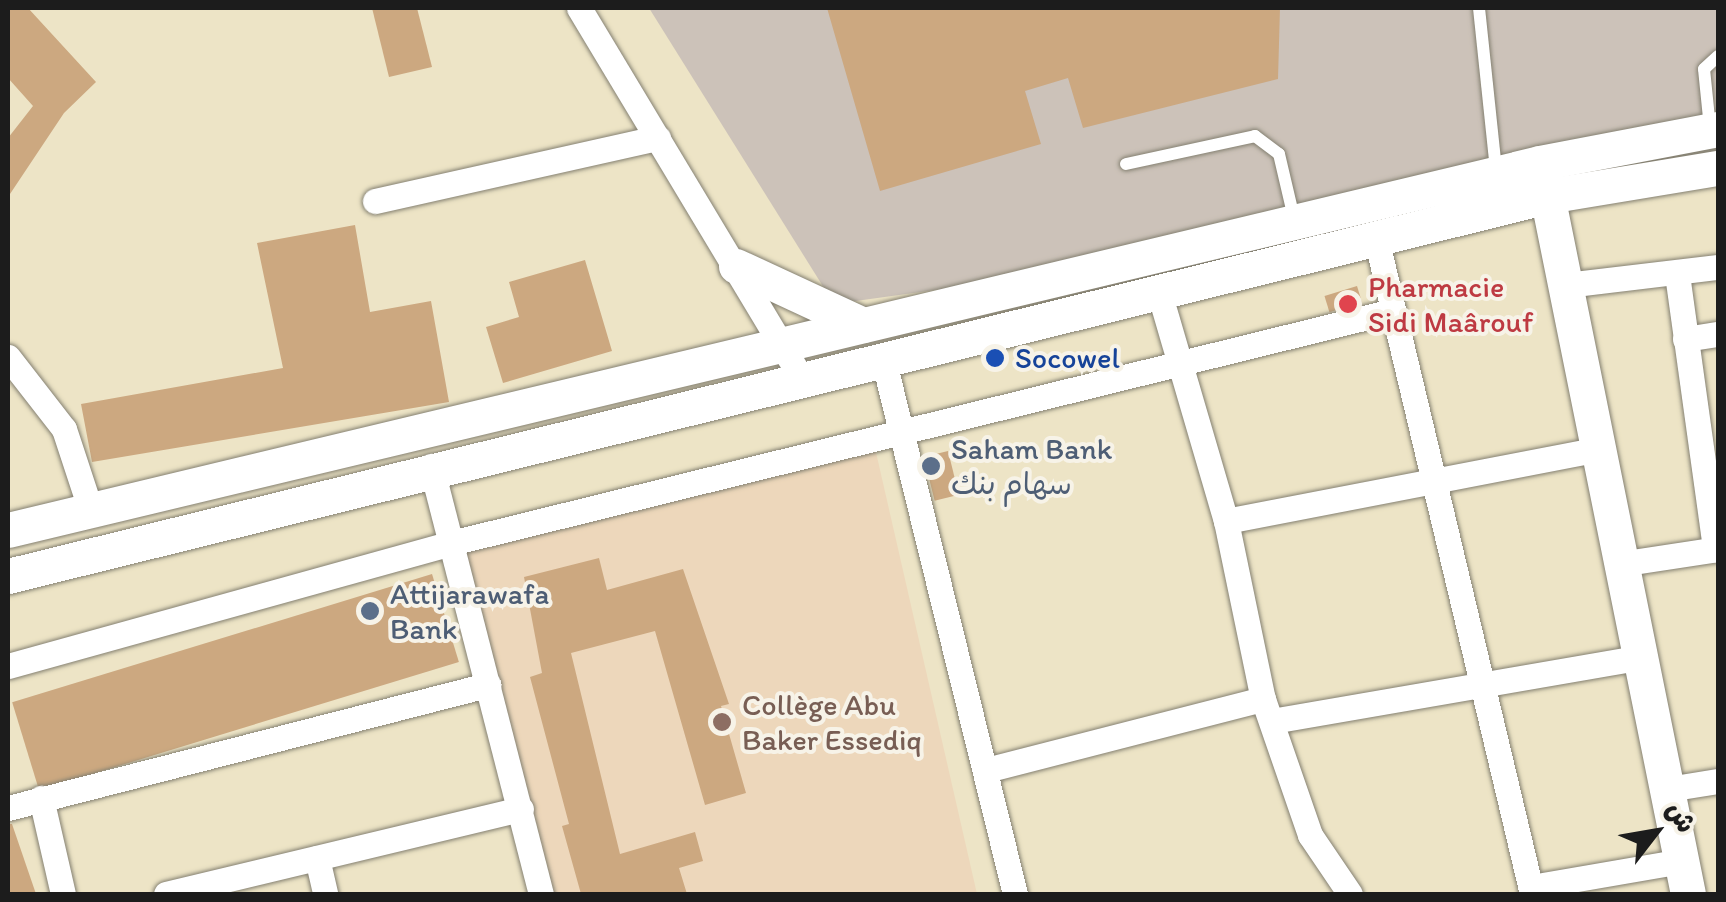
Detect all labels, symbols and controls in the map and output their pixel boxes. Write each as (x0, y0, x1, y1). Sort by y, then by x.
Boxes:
place label: Pharmacie Sidi Maârouf (1368, 269, 1534, 340)
marker: Pharmacie Sidi Maârouf (1337, 293, 1359, 315)
place label: Socowel (1015, 340, 1120, 376)
marker: Socowel (984, 347, 1006, 369)
place label: Saham Bank سهام بنك (951, 431, 1113, 502)
marker: Saham Bank سهام بنك (920, 455, 942, 477)
place label: Attijarawafa Bank (390, 576, 549, 646)
marker: Attijarawafa Bank (359, 600, 381, 622)
place label: Collège Abu Baker Essediq (742, 687, 922, 758)
marker: Collège Abu Baker Essediq (711, 711, 733, 733)
north arrow (1606, 782, 1706, 882)
text: ش (1659, 795, 1704, 839)

